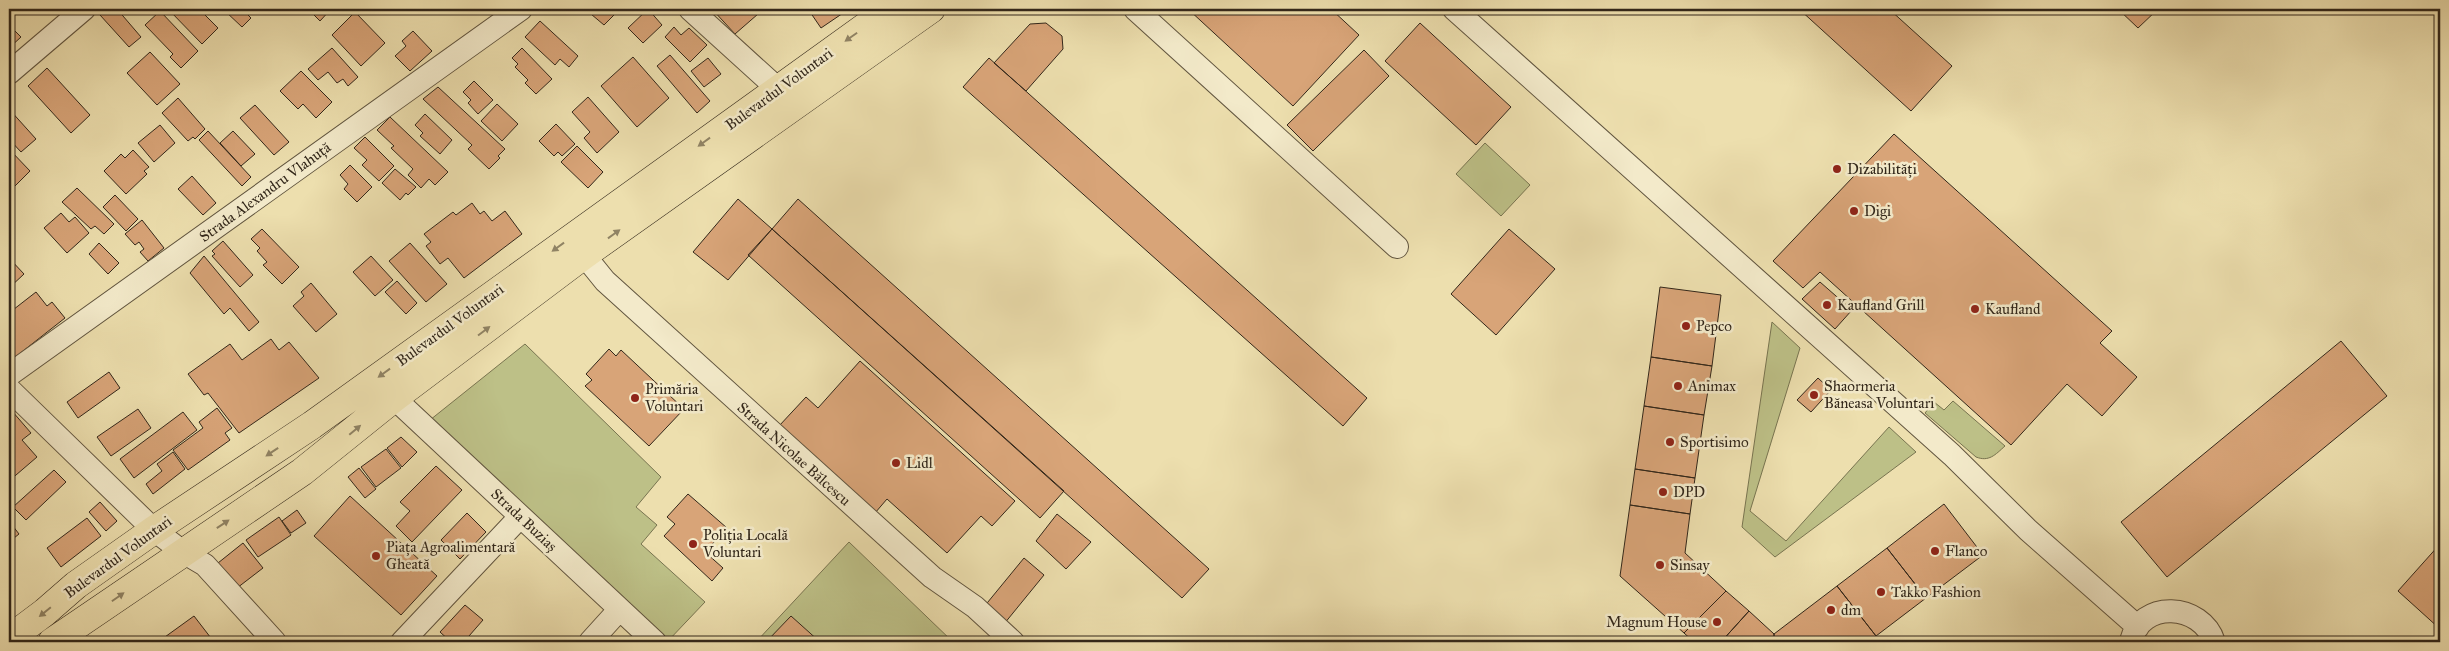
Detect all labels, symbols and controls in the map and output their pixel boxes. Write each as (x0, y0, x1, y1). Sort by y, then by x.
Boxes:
one-way arrow (844, 32, 857, 42)
street label: Bulevardul Voluntari (722, 44, 836, 134)
one-way arrow (697, 137, 711, 147)
street label: Strada Alexandru Vlahuță (196, 138, 335, 246)
place label: Dizabilități (1847, 160, 1917, 178)
marker: Dizabilități (1831, 163, 1843, 175)
place label: Digi (1864, 202, 1891, 220)
marker: Digi (1848, 205, 1860, 217)
one-way arrow (607, 229, 621, 239)
one-way arrow (552, 242, 565, 252)
street label: Bulevardul Voluntari (393, 280, 507, 370)
place label: Kaufland Grill (1837, 296, 1925, 314)
marker: Kaufland Grill (1821, 299, 1833, 311)
place label: Kaufland (1985, 300, 2041, 318)
marker: Kaufland (1969, 303, 1981, 315)
place label: Pepco (1696, 317, 1732, 335)
marker: Pepco (1680, 320, 1692, 332)
one-way arrow (477, 326, 491, 336)
one-way arrow (377, 368, 391, 378)
place label: Animax (1687, 377, 1736, 395)
place label: Shaormeria Băneasa Voluntari (1824, 377, 1934, 412)
place label: Primăria Voluntari (644, 380, 703, 415)
marker: Animax (1672, 380, 1684, 392)
marker: Shaormeria Băneasa Voluntari (1808, 389, 1820, 401)
marker: Primăria Voluntari (629, 392, 641, 404)
street label: Strada Nicolae Bălcescu (734, 398, 854, 510)
one-way arrow (349, 425, 361, 436)
place label: Sportisimo (1680, 433, 1749, 451)
marker: Sportisimo (1664, 436, 1676, 448)
one-way arrow (265, 447, 279, 457)
place label: Lidl (906, 454, 934, 472)
marker: Lidl (890, 457, 902, 469)
place label: DPD (1673, 483, 1705, 501)
street label: Strada Buziaș (487, 485, 561, 555)
marker: DPD (1657, 486, 1669, 498)
street label: Bulevardul Voluntari (61, 512, 175, 602)
one-way arrow (216, 520, 230, 529)
place label: Poliția Locală Voluntari (702, 526, 788, 561)
place label: Piața Agroalimentară Gheată (386, 538, 516, 573)
marker: Poliția Locală Voluntari (687, 538, 699, 550)
place label: Flanco (1945, 542, 1988, 560)
marker: Flanco (1929, 545, 1941, 557)
marker: Piața Agroalimentară Gheată (370, 550, 382, 562)
place label: Sinsay (1670, 556, 1710, 574)
marker: Sinsay (1654, 559, 1666, 571)
place label: Takko Fashion (1891, 583, 1981, 601)
marker: Takko Fashion (1875, 586, 1887, 598)
one-way arrow (111, 592, 125, 602)
place label: dm (1841, 601, 1862, 619)
marker: dm (1825, 604, 1837, 616)
one-way arrow (39, 607, 52, 618)
place label: Magnum House (1606, 613, 1707, 631)
marker: Magnum House (1711, 616, 1723, 628)

